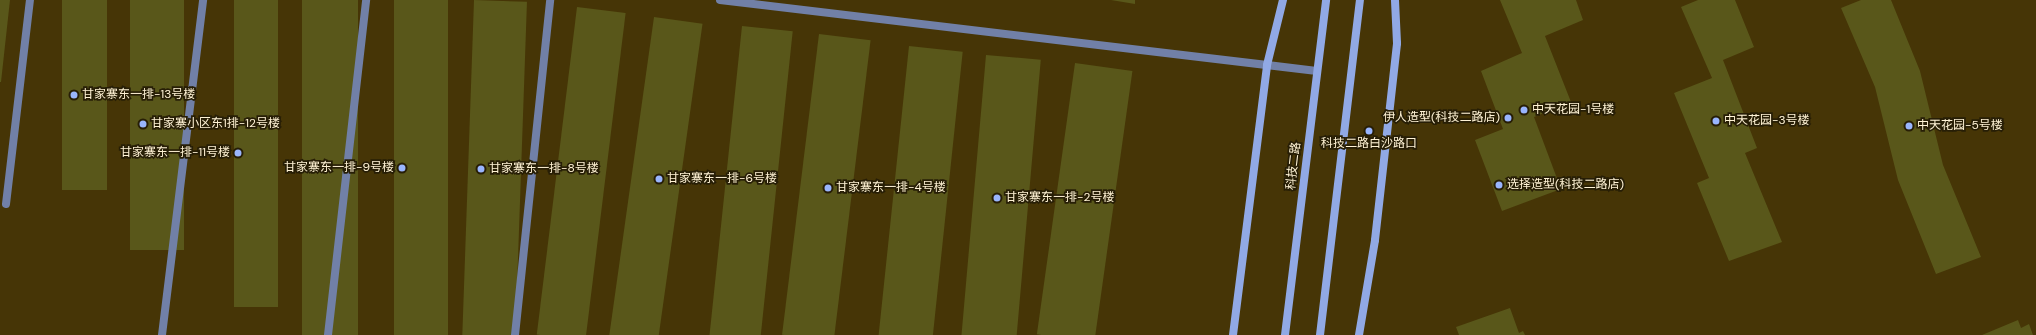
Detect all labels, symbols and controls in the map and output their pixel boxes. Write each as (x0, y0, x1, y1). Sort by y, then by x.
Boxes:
place label: 甘家寨东一排-13号楼 (82, 88, 195, 102)
marker: 甘家寨东一排-13号楼 (69, 90, 79, 100)
place label: 中天花园-1号楼 (1532, 103, 1614, 117)
marker: 中天花园-1号楼 (1519, 105, 1529, 115)
place label: 伊人造型(科技二路店) (1383, 111, 1500, 125)
marker: 伊人造型(科技二路店) (1503, 113, 1513, 123)
place label: 中天花园-3号楼 (1724, 114, 1810, 128)
marker: 中天花园-3号楼 (1711, 116, 1721, 126)
place label: 甘家寨小区东1排-12号楼 (151, 117, 280, 131)
marker: 甘家寨小区东1排-12号楼 (138, 119, 148, 129)
place label: 中天花园-5号楼 (1917, 119, 2003, 133)
marker: 中天花园-5号楼 (1904, 121, 1914, 131)
marker: 科技二路白沙路口 (1364, 126, 1374, 136)
place label: 科技二路白沙路口 (1321, 137, 1417, 151)
street label: 科技二路 (1284, 141, 1304, 191)
place label: 甘家寨东一排-11号楼 (120, 146, 230, 160)
marker: 甘家寨东一排-11号楼 (233, 148, 243, 158)
place label: 甘家寨东一排-9号楼 (284, 161, 394, 175)
place label: 甘家寨东一排-8号楼 (489, 162, 599, 176)
marker: 甘家寨东一排-9号楼 (397, 163, 407, 173)
marker: 甘家寨东一排-8号楼 (476, 164, 486, 174)
place label: 甘家寨东一排-6号楼 (667, 172, 777, 186)
marker: 甘家寨东一排-6号楼 (654, 174, 664, 184)
place label: 选择造型(科技二路店) (1507, 178, 1624, 192)
marker: 选择造型(科技二路店) (1494, 180, 1504, 190)
place label: 甘家寨东一排-4号楼 (836, 181, 946, 195)
marker: 甘家寨东一排-4号楼 (823, 183, 833, 193)
place label: 甘家寨东一排-2号楼 (1005, 191, 1114, 205)
marker: 甘家寨东一排-2号楼 (992, 193, 1002, 203)

